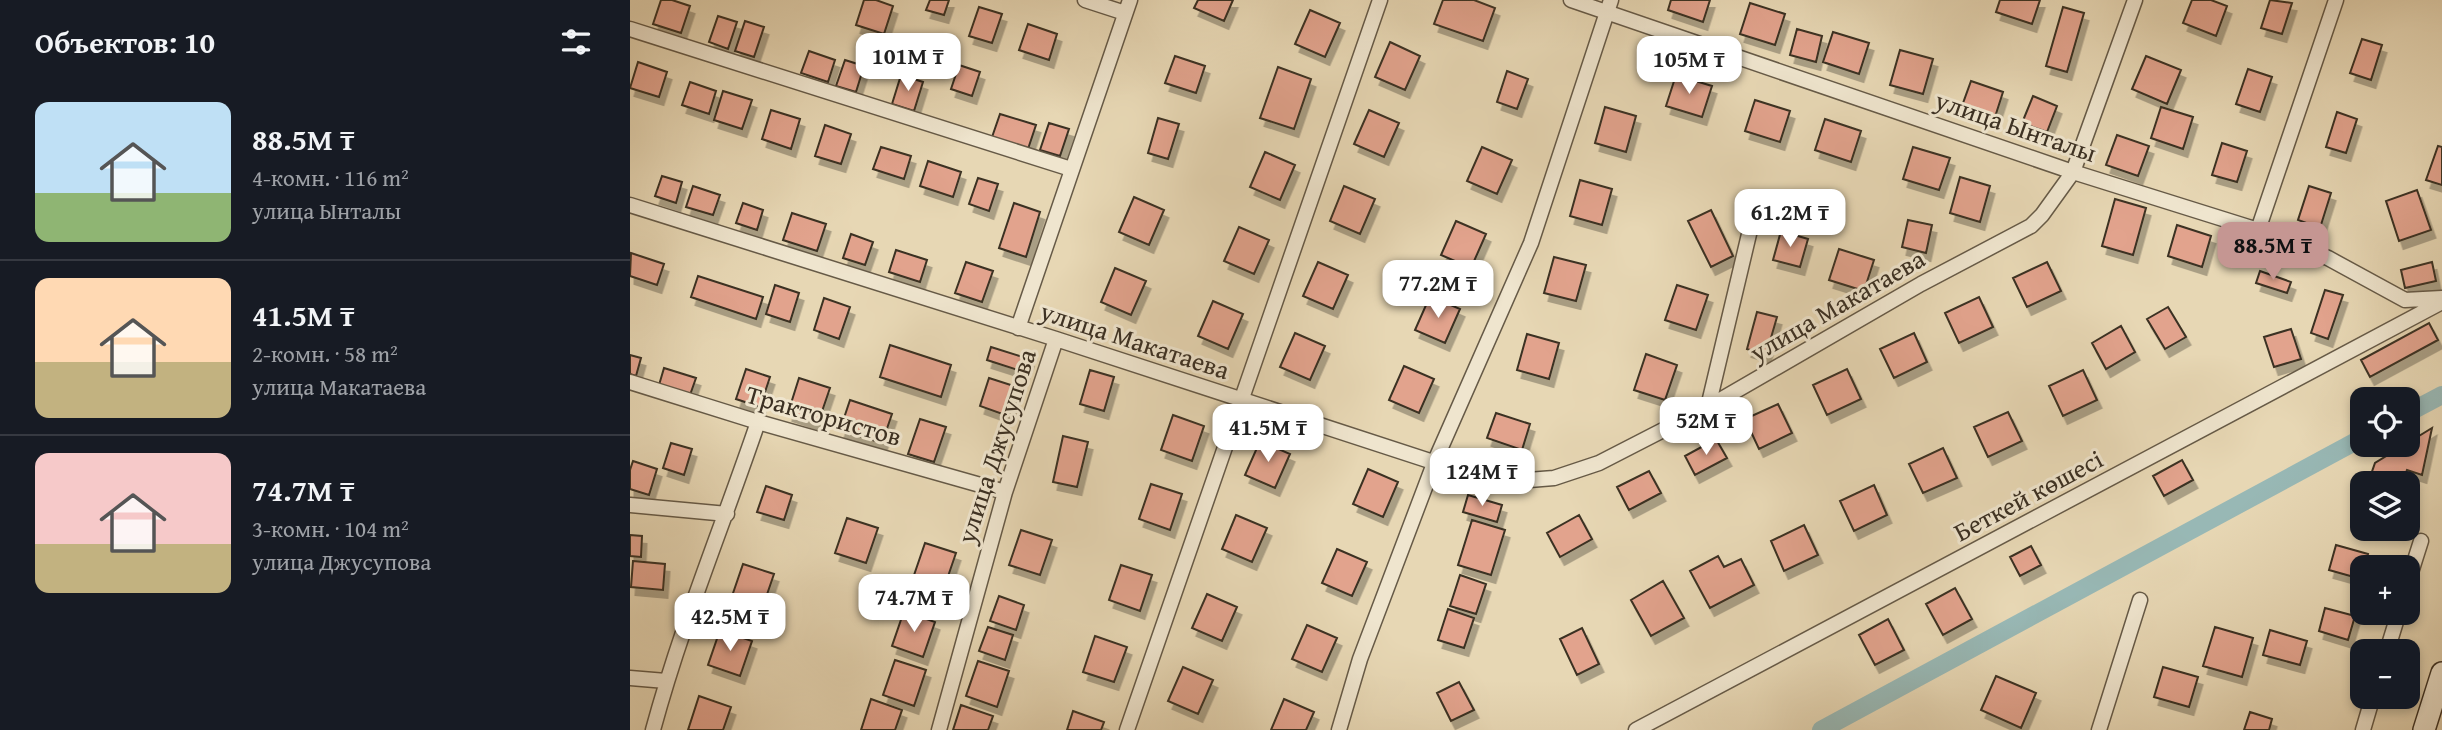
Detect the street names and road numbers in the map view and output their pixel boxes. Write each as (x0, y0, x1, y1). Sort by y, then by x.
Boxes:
street label: улица Ынталы (1929, 80, 2102, 172)
street label: улица Макатаева (1741, 239, 1933, 372)
street label: улица Макатаева (1034, 291, 1235, 389)
street label: улица Джусупова (946, 343, 1046, 549)
street label: Трактористов (742, 374, 906, 456)
street label: Беткей көшесі (1946, 439, 2110, 551)

